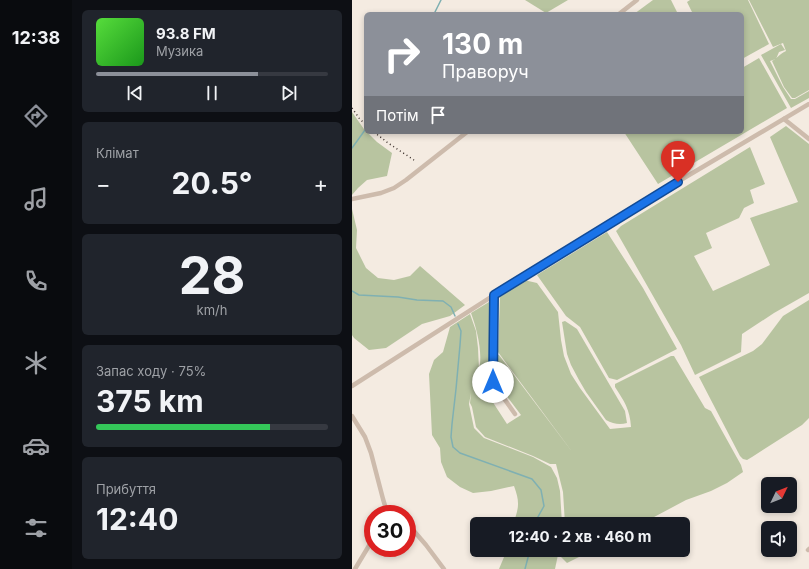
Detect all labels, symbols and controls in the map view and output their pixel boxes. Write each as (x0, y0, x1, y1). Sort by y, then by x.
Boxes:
text: 93.8 FM (156, 24, 216, 43)
text: 12:38 (12, 27, 60, 48)
text: 130 m (442, 27, 523, 61)
icon: right (376, 28, 428, 80)
text: Музика (156, 43, 203, 59)
text: Праворуч (442, 61, 529, 82)
icon: previous (124, 82, 146, 104)
icon: pause (201, 82, 223, 104)
icon: next (278, 82, 300, 104)
icon: directions (22, 102, 50, 130)
icon: arrive (427, 104, 449, 126)
text: Потім (376, 106, 419, 125)
pin (661, 141, 695, 182)
text: Клімат (96, 145, 139, 161)
icon: arrive (667, 147, 689, 169)
text: 20.5° (172, 165, 252, 201)
text: − (96, 171, 111, 197)
text: + (313, 171, 328, 197)
icon: music (22, 185, 50, 213)
text: 28 (179, 244, 245, 307)
icon: phone (22, 267, 50, 295)
text: km/h (197, 302, 227, 318)
icon: climate (22, 349, 50, 377)
position arrow (472, 361, 514, 403)
text: Запас ходу · 75% (96, 363, 206, 379)
text: 375 km (96, 383, 204, 419)
icon: car (22, 432, 50, 460)
north arrow (761, 477, 797, 513)
map controls (761, 477, 797, 557)
text: Прибуття (96, 481, 156, 497)
text: 12:40 (96, 501, 178, 537)
speed limit sign: 30 (364, 505, 416, 557)
icon: filters (22, 514, 50, 542)
button: sound (761, 521, 797, 557)
text: 12:40 · 2 хв · 460 m (508, 527, 652, 546)

